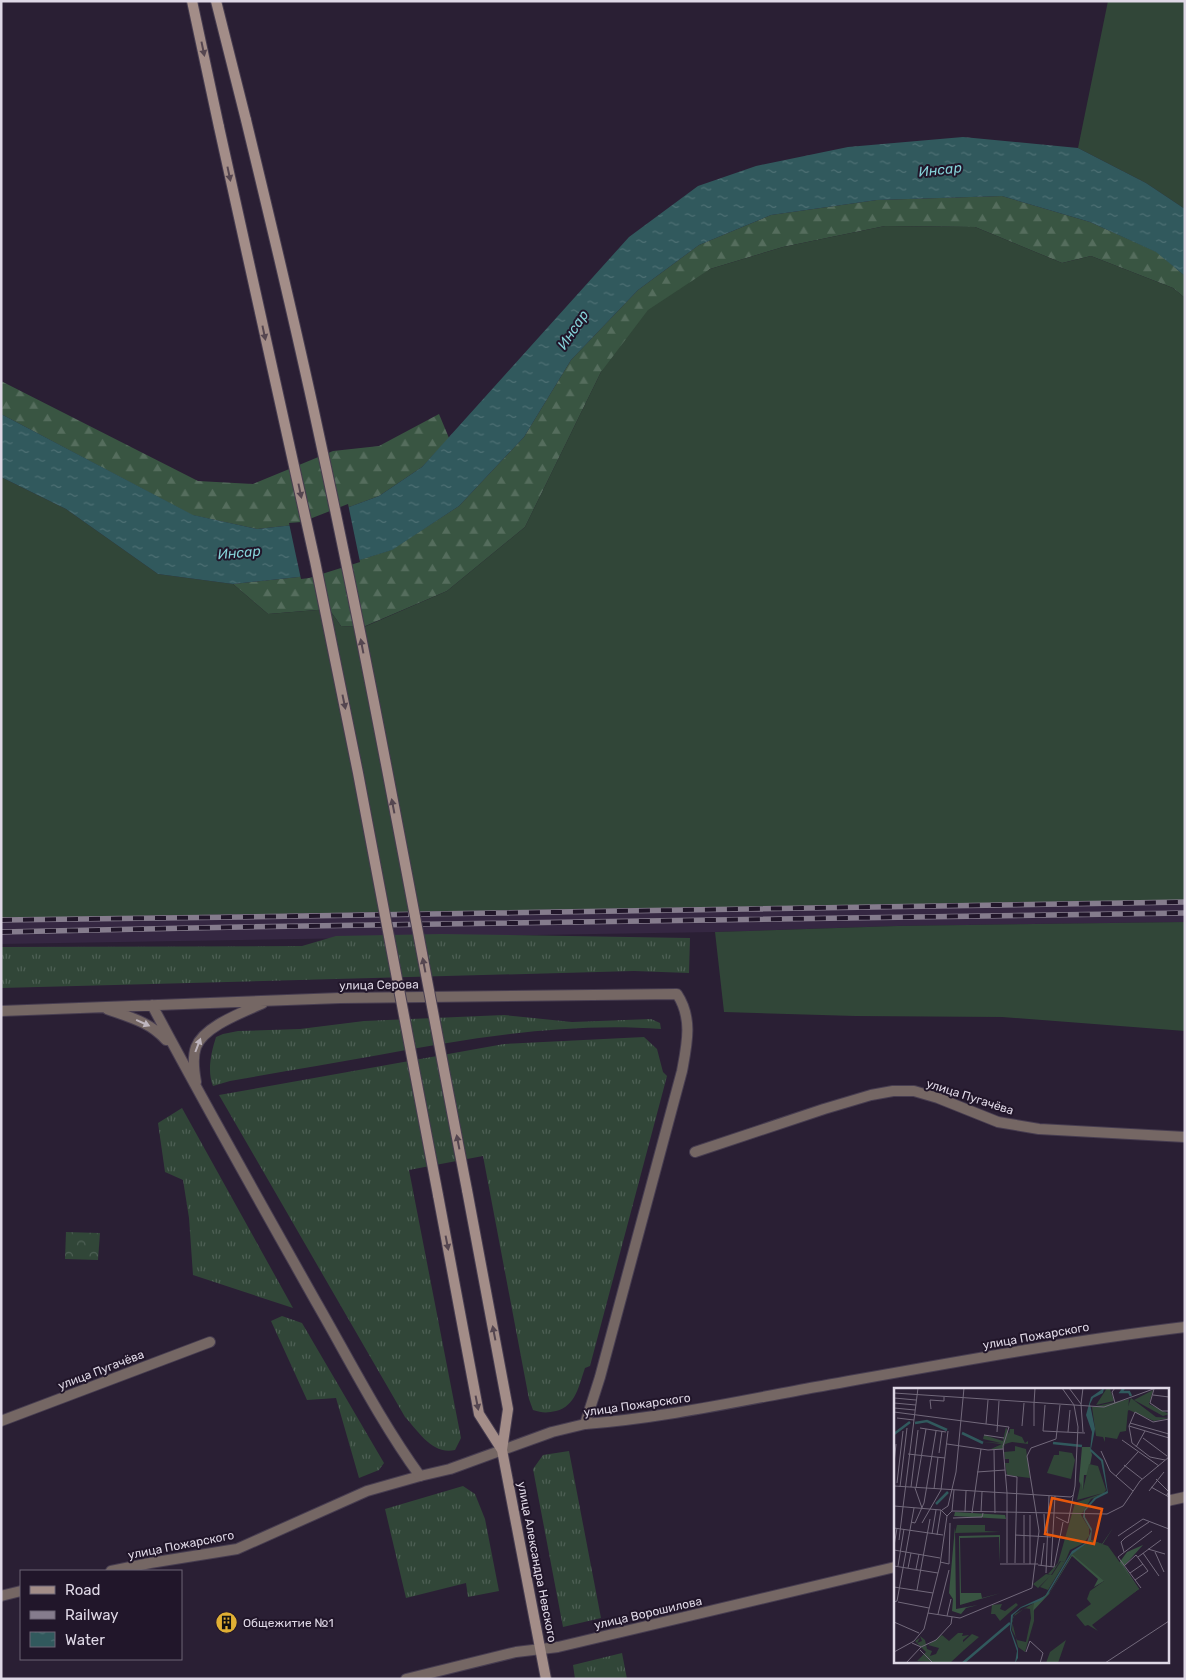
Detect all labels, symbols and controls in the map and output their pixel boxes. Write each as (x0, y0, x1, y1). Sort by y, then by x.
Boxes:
one-way arrow (199, 41, 207, 57)
water label: Инсар (918, 159, 963, 181)
one-way arrow (225, 167, 233, 182)
water label: Инсар (554, 307, 592, 353)
one-way arrow (260, 325, 268, 340)
one-way arrow (296, 484, 304, 500)
water label: Инсар (217, 543, 262, 563)
one-way arrow (358, 638, 366, 654)
one-way arrow (340, 694, 348, 710)
one-way arrow (389, 798, 397, 813)
one-way arrow (419, 957, 427, 973)
street label: улица Серова (339, 977, 419, 993)
one-way arrow (136, 1019, 150, 1027)
one-way arrow (194, 1037, 202, 1052)
street label: улица Пугачёва (925, 1076, 1015, 1118)
one-way arrow (453, 1134, 461, 1150)
one-way arrow (444, 1236, 452, 1252)
street label: улица Пожарского (982, 1320, 1090, 1352)
one-way arrow (490, 1326, 498, 1341)
street label: улица Пугачёва (56, 1347, 146, 1393)
inset map (894, 1388, 1168, 1662)
street label: улица Пожарского (583, 1391, 691, 1419)
one-way arrow (474, 1395, 482, 1411)
street label: улица Александра Невского (515, 1480, 559, 1644)
street label: улица Пожарского (127, 1528, 235, 1562)
legend (20, 1570, 182, 1660)
text: Road (65, 1581, 101, 1599)
street label: улица Ворошилова (593, 1594, 703, 1632)
text: Railway (65, 1606, 119, 1624)
building icon: Общежитие №1 (215, 1611, 239, 1635)
place label: Общежитие №1 (243, 1616, 334, 1630)
text: Water (65, 1631, 105, 1649)

